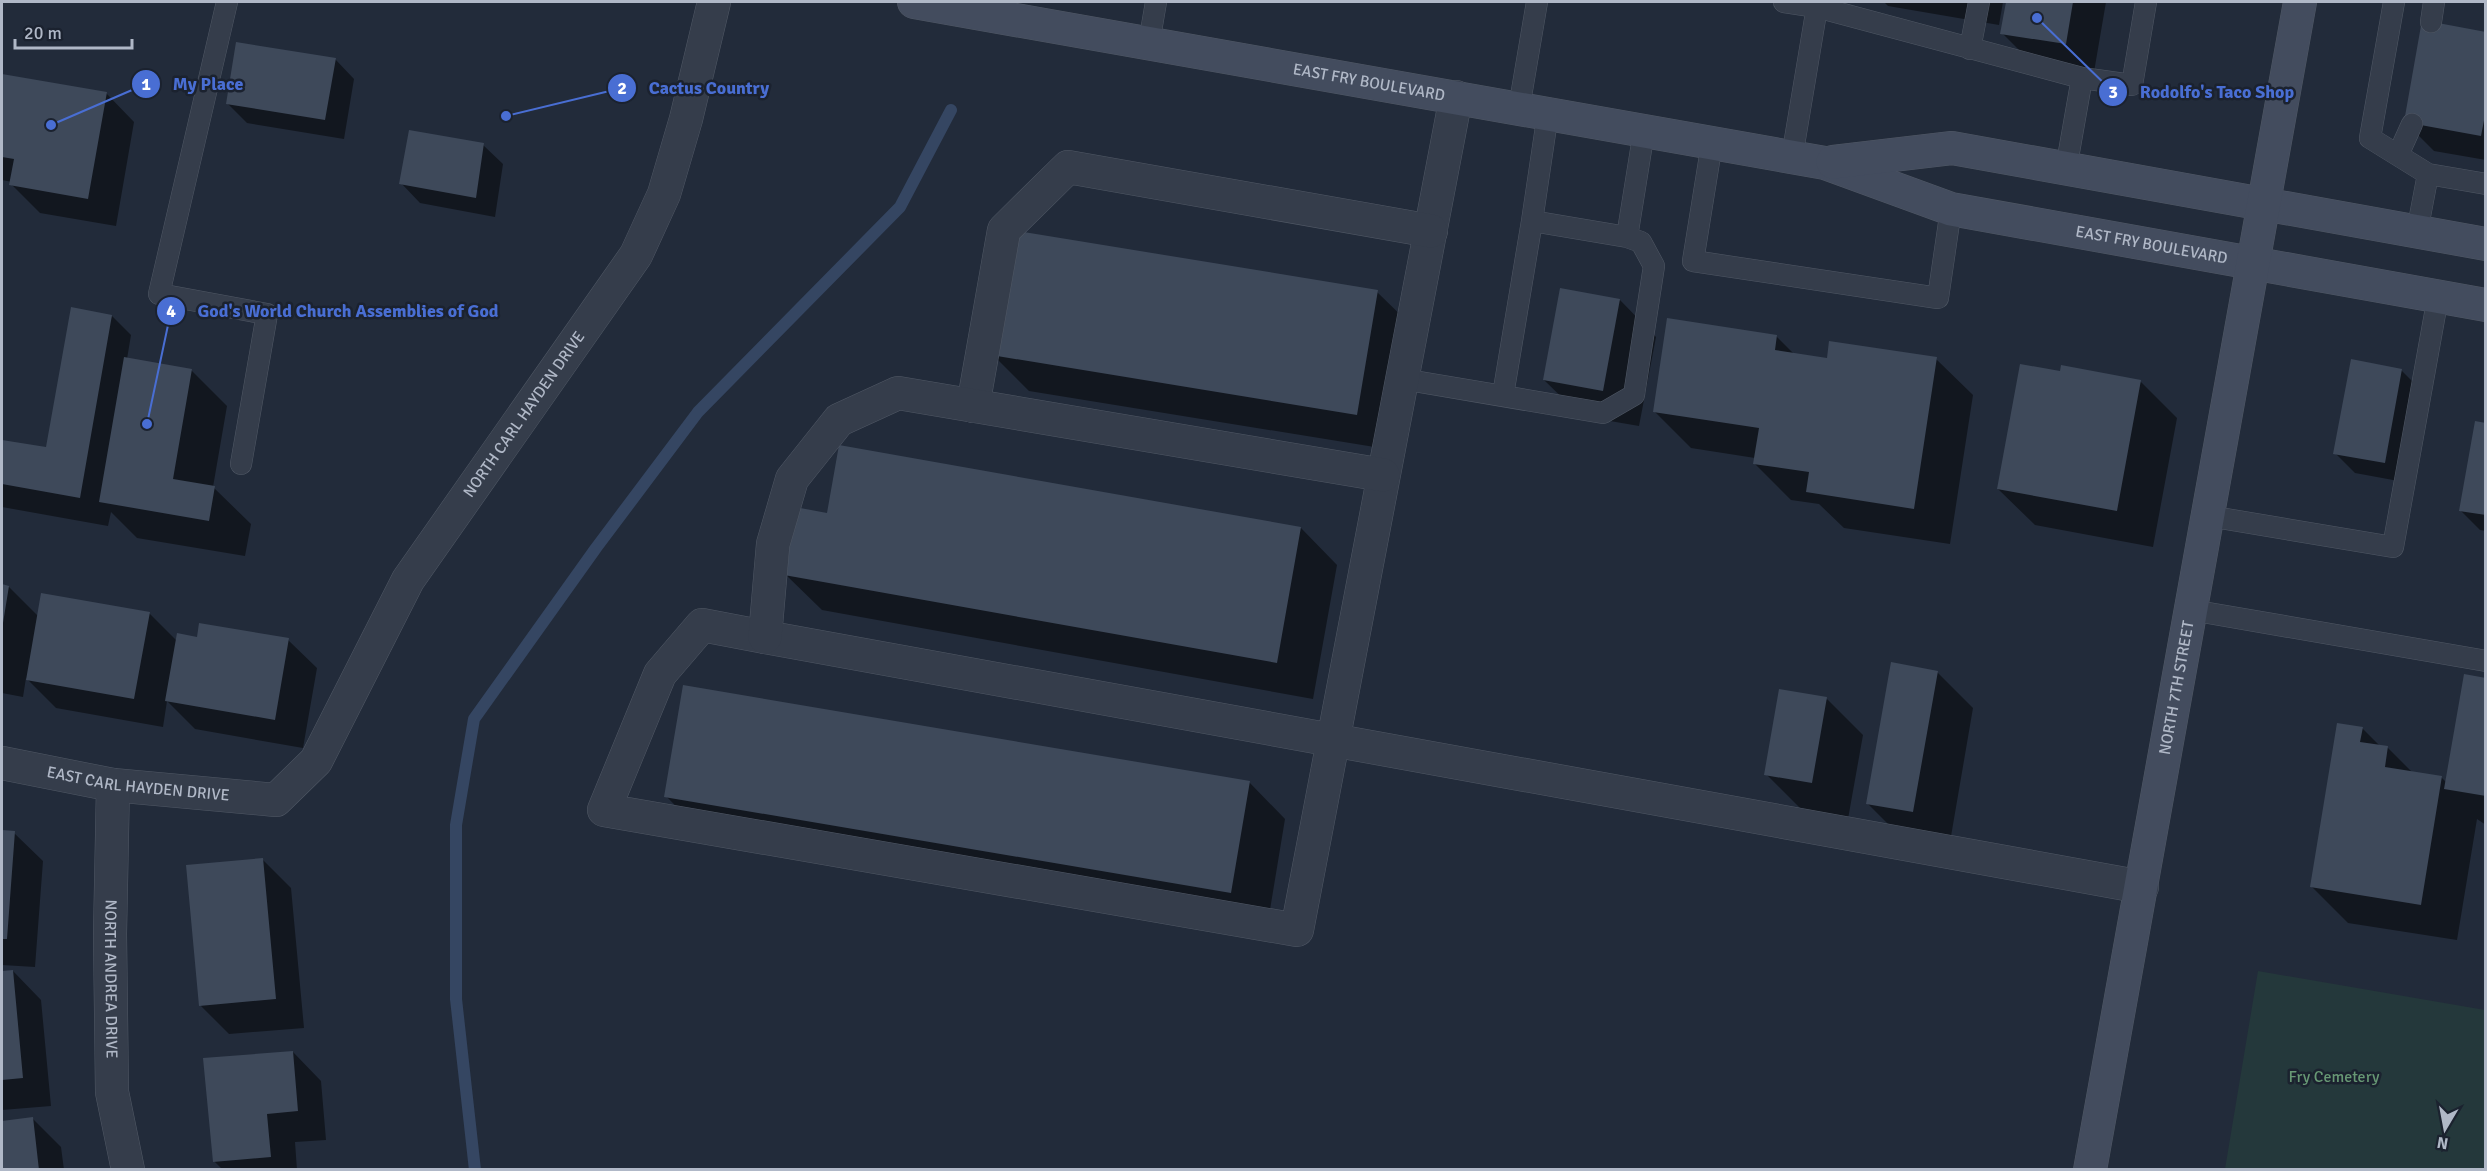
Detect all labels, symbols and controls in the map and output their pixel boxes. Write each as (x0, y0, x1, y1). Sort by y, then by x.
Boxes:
scale bar (15, 12, 132, 50)
text: 20 m (24, 22, 62, 44)
street label: EAST FRY BOULEVARD (1291, 59, 1447, 106)
callout: My Place (131, 66, 256, 102)
callout: Cactus Country (607, 70, 781, 106)
text: 1 (141, 73, 151, 95)
text: My Place (173, 73, 243, 95)
callout: Rodolfo's Taco Shop (2098, 74, 2306, 110)
text: 2 (617, 77, 627, 99)
text: Cactus Country (649, 77, 769, 99)
text: 3 (2108, 81, 2118, 103)
text: Rodolfo's Taco Shop (2140, 81, 2294, 103)
street label: EAST FRY BOULEVARD (2074, 222, 2229, 268)
callout: God's World Church Assemblies of God (156, 293, 511, 329)
text: 4 (166, 300, 176, 322)
text: God's World Church Assemblies of God (198, 300, 499, 322)
street label: NORTH CARL HAYDEN DRIVE (459, 327, 589, 501)
street label: NORTH 7TH STREET (2155, 619, 2199, 756)
street label: EAST CARL HAYDEN DRIVE (45, 762, 230, 806)
street label: NORTH ANDREA DRIVE (100, 899, 122, 1059)
park label: Fry Cemetery (2289, 1067, 2380, 1087)
north arrow (2415, 1099, 2475, 1159)
text: N (2435, 1132, 2450, 1154)

